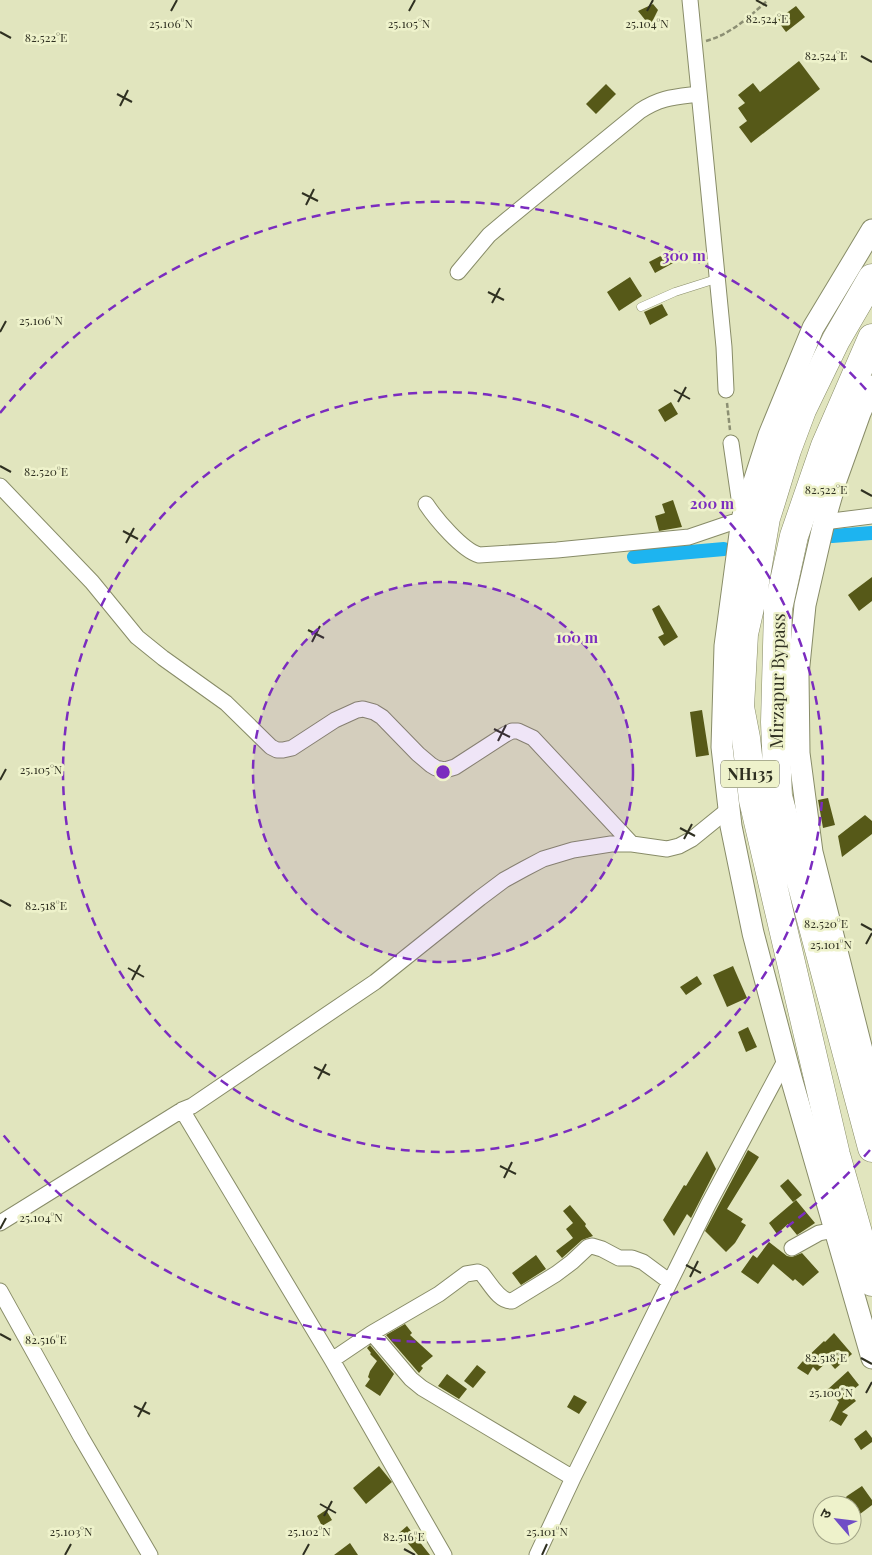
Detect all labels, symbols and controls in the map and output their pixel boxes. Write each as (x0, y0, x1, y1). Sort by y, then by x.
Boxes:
text: 82.524°E (746, 10, 788, 26)
text: 25.106°N (149, 15, 193, 31)
text: 25.105°N (388, 15, 431, 31)
text: 25.104°N (625, 15, 669, 31)
text: 82.522°E (25, 29, 67, 45)
text: 82.524°E (805, 47, 847, 63)
text: 300 m (662, 245, 706, 265)
text: 25.106°N (19, 312, 63, 328)
text: 82.520°E (24, 463, 68, 479)
text: 82.522°E (805, 481, 847, 497)
text: 200 m (690, 493, 735, 513)
street label: Mirzapur Bypass (764, 613, 790, 749)
text: 100 m (556, 627, 599, 647)
text: 25.105°N (20, 761, 63, 777)
road number: NH135 (721, 761, 779, 788)
centre of rings (434, 763, 452, 781)
text: 82.518°E (25, 897, 67, 913)
text: 82.520°E (804, 915, 848, 931)
text: 25.101°N (810, 936, 853, 952)
text: 25.104°N (19, 1209, 63, 1225)
text: 82.516°E (25, 1331, 67, 1347)
text: 82.518°E (805, 1349, 847, 1365)
text: 25.100°N (809, 1384, 854, 1400)
north arrow (812, 1495, 862, 1545)
text: उ (815, 1505, 836, 1522)
text: 25.103°N (50, 1523, 93, 1539)
text: 25.102°N (287, 1523, 331, 1539)
text: 25.101°N (526, 1523, 569, 1539)
text: 82.516°E (383, 1528, 425, 1544)

